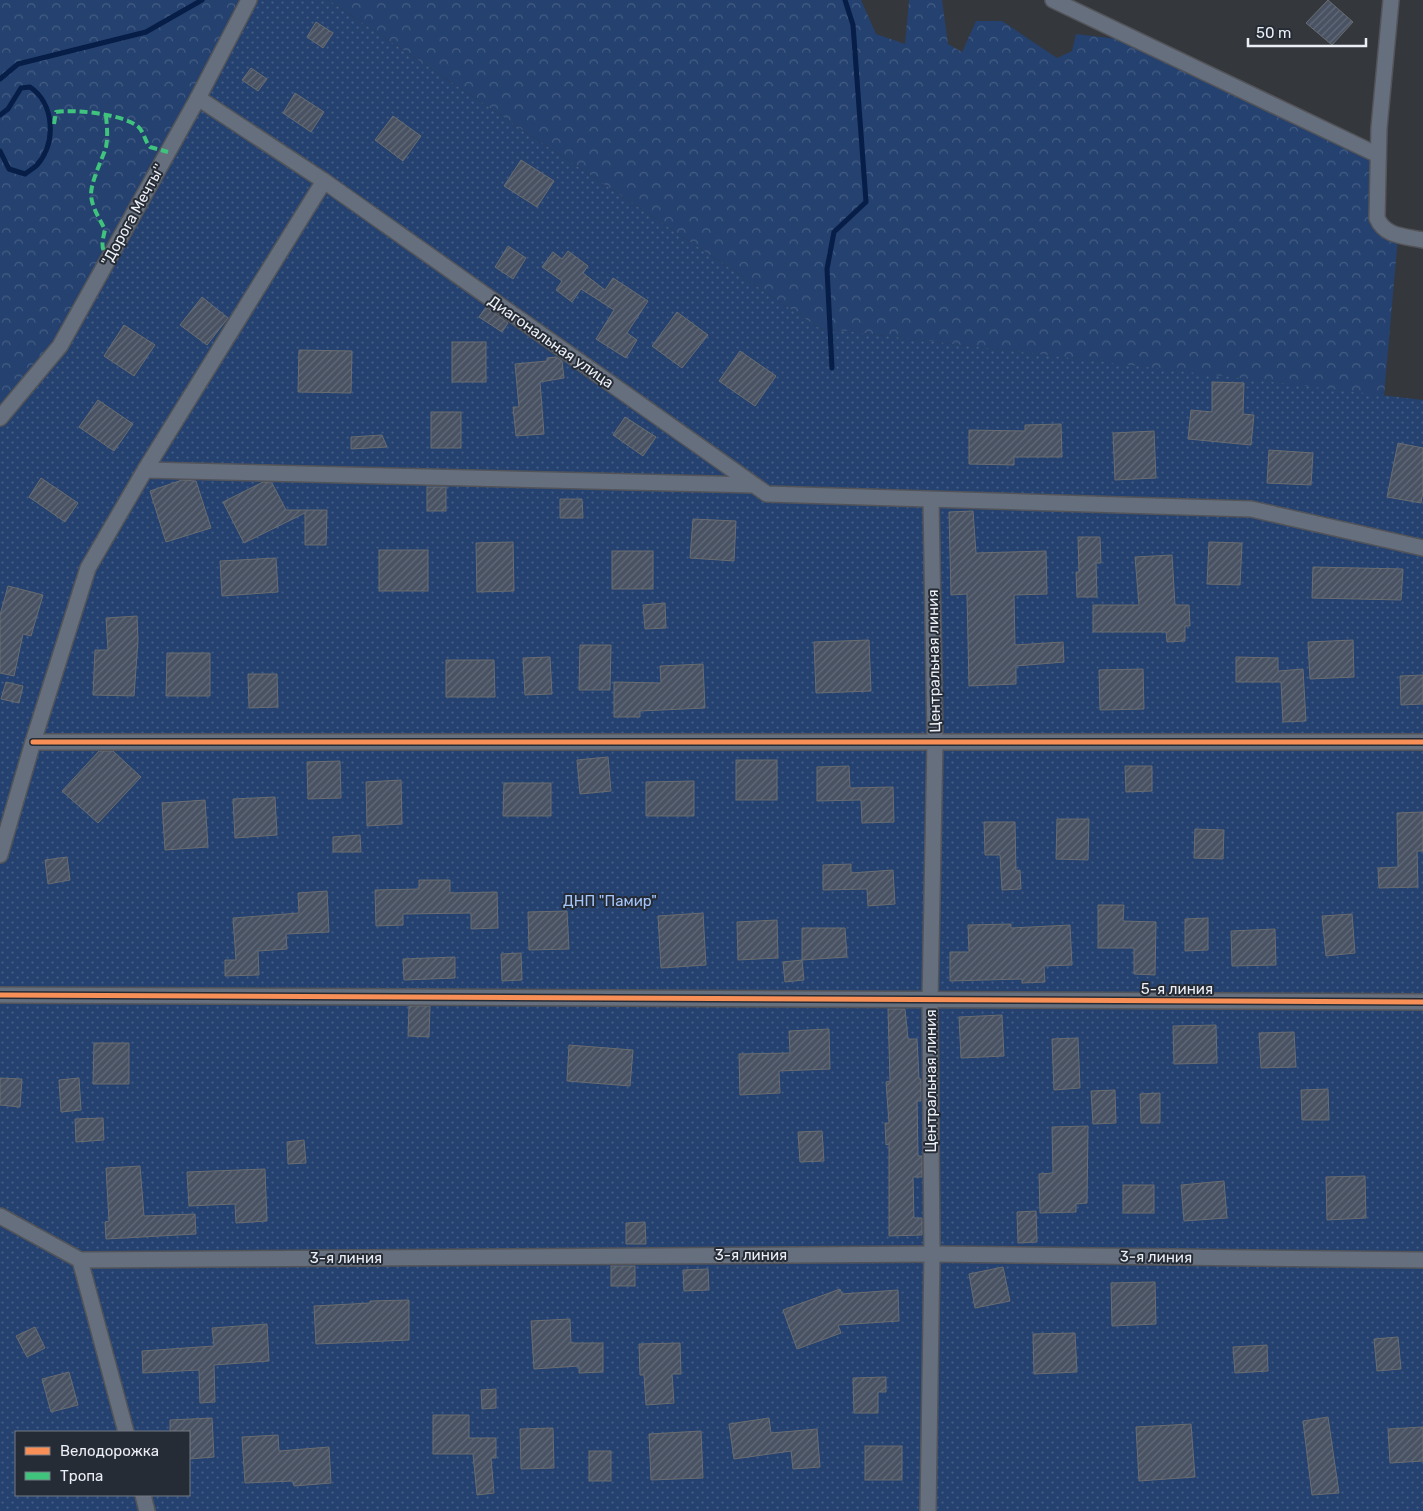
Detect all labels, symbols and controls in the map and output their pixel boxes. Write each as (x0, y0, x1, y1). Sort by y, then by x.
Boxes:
scale bar (1248, 15, 1366, 47)
text: 50 m (1256, 24, 1291, 42)
street label: "Дорога Мечты'' (97, 161, 169, 269)
street label: Диагональная улица (485, 292, 617, 392)
street label: Центральная линия (924, 589, 944, 733)
park label: ДНП "Памир" (563, 892, 657, 910)
street label: 5-я линия (1141, 980, 1213, 998)
street label: Центральная линия (922, 1009, 940, 1153)
street label: 3-я линия (715, 1246, 787, 1264)
street label: 3-я линия (1120, 1247, 1192, 1267)
street label: 3-я линия (310, 1249, 382, 1267)
legend (15, 1431, 190, 1496)
text: Велодорожка (60, 1442, 159, 1460)
text: Тропа (60, 1467, 103, 1485)

